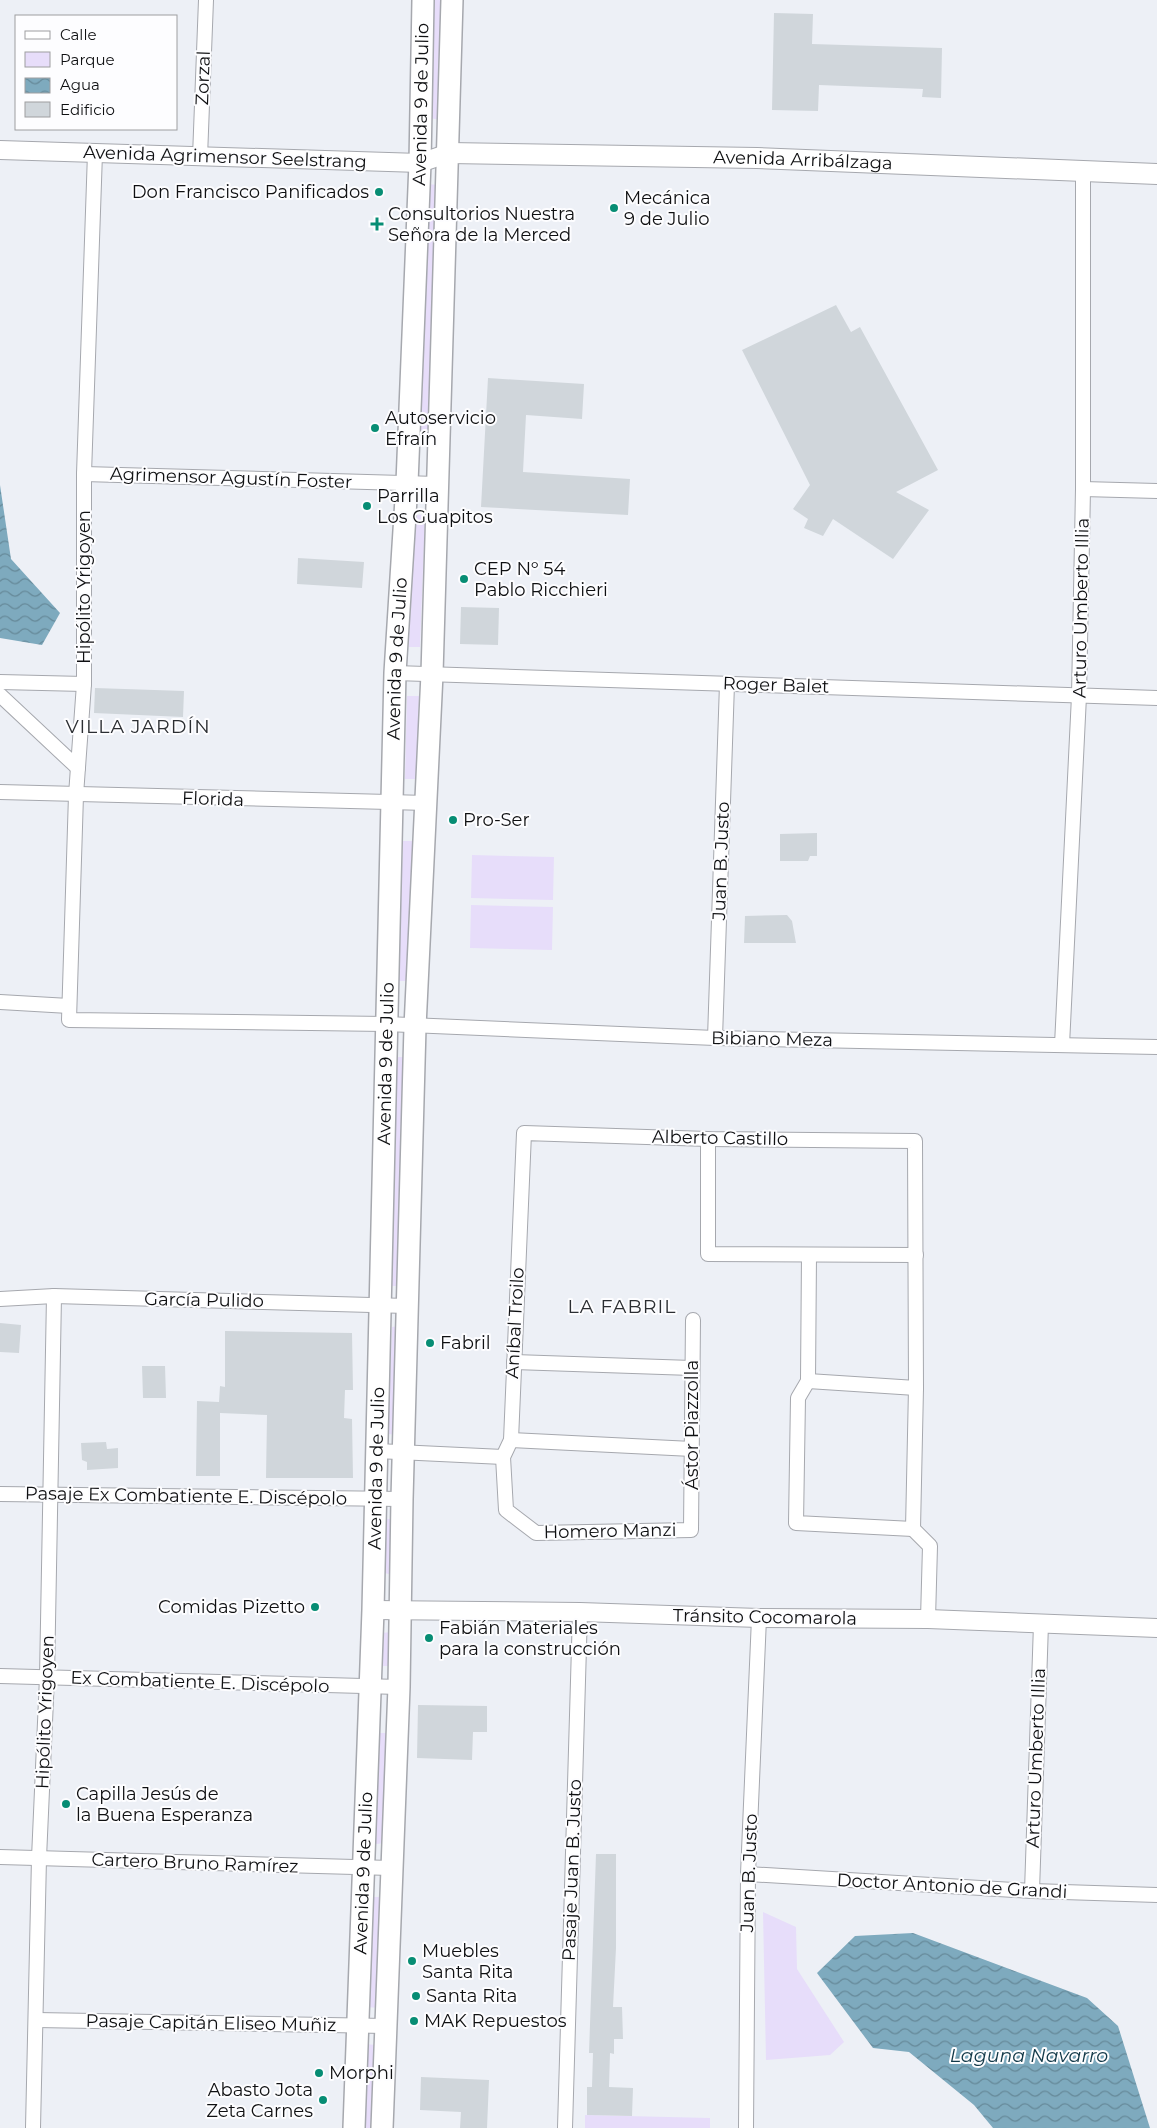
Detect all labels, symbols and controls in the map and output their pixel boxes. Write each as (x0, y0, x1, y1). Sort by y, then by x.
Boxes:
legend (15, 15, 178, 130)
street label: Avenida 9 de Julio (408, 23, 434, 186)
text: Calle (60, 25, 97, 44)
text: Parque (60, 50, 115, 69)
street label: Zorzal (191, 50, 215, 106)
text: Agua (60, 75, 100, 94)
text: Edificio (60, 100, 115, 119)
street label: Avenida Agrimensor Seelstrang (83, 141, 367, 173)
street label: Avenida Arribálzaga (713, 146, 893, 174)
place label: Don Francisco Panificados (132, 181, 369, 203)
marker: Don Francisco Panificados (373, 186, 385, 198)
place label: Mecánica 9 de Julio (624, 187, 711, 230)
marker: Mecánica 9 de Julio (608, 202, 620, 214)
place label: Consultorios Nuestra Señora de la Merced (388, 203, 575, 246)
marker: Consultorios Nuestra Señora de la Merced (370, 217, 384, 231)
place label: Autoservicio Efraín (385, 407, 496, 450)
marker: Autoservicio Efraín (369, 422, 381, 434)
street label: Agrimensor Agustín Foster (109, 463, 353, 493)
place label: Parrilla Los Guapitos (377, 485, 493, 528)
marker: Parrilla Los Guapitos (361, 500, 373, 512)
street label: Hipólito Yrigoyen (73, 510, 95, 664)
street label: Arturo Umberto Illia (1068, 518, 1094, 698)
place label: CEP Nº 54 Pablo Ricchieri (474, 558, 608, 601)
marker: CEP Nº 54 Pablo Ricchieri (458, 573, 470, 585)
street label: Avenida 9 de Julio (382, 577, 412, 740)
street label: Roger Balet (722, 672, 830, 698)
district label: VILLA JARDÍN (65, 715, 211, 738)
street label: Florida (181, 787, 245, 811)
street label: Juan B. Justo (708, 801, 734, 922)
place label: Pro-Ser (463, 809, 530, 831)
marker: Pro-Ser (447, 814, 459, 826)
street label: Avenida 9 de Julio (373, 982, 399, 1145)
street label: Bibiano Meza (711, 1027, 833, 1051)
street label: Alberto Castillo (652, 1126, 788, 1150)
street label: Aníbal Troilo (501, 1267, 529, 1379)
street label: García Pulido (144, 1288, 264, 1312)
district label: LA FABRIL (568, 1295, 676, 1318)
place label: Fabril (440, 1332, 491, 1354)
marker: Fabril (424, 1337, 436, 1349)
street label: Ástor Piazzolla (681, 1360, 703, 1490)
street label: Avenida 9 de Julio (363, 1387, 389, 1550)
street label: Pasaje Ex Combatiente E. Discépolo (25, 1482, 347, 1510)
street label: Homero Manzi (543, 1519, 677, 1543)
place label: Comidas Pizetto (158, 1596, 305, 1618)
marker: Comidas Pizetto (309, 1601, 321, 1613)
street label: Tránsito Cocomarola (673, 1604, 857, 1630)
place label: Fabián Materiales para la construcción (439, 1617, 621, 1660)
marker: Fabián Materiales para la construcción (423, 1632, 435, 1644)
street label: Hipólito Yrigoyen (31, 1635, 59, 1789)
street label: Ex Combatiente E. Discépolo (70, 1666, 330, 1698)
street label: Arturo Umberto Illia (1022, 1668, 1050, 1848)
street label: Pasaje Juan B. Justo (558, 1779, 586, 1961)
place label: Capilla Jesús de la Buena Esperanza (76, 1783, 253, 1826)
street label: Avenida 9 de Julio (349, 1791, 377, 1955)
marker: Capilla Jesús de la Buena Esperanza (60, 1798, 72, 1810)
street label: Juan B. Justo (736, 1813, 762, 1934)
street label: Cartero Bruno Ramírez (91, 1848, 299, 1878)
street label: Doctor Antonio de Grandi (836, 1869, 1068, 1903)
place label: Muebles Santa Rita (422, 1940, 513, 1983)
marker: Muebles Santa Rita (406, 1955, 418, 1967)
place label: Santa Rita (426, 1985, 517, 2007)
marker: Santa Rita (410, 1990, 422, 2002)
street label: Pasaje Capitán Eliseo Muñiz (85, 2010, 337, 2036)
place label: MAK Repuestos (424, 2010, 567, 2032)
marker: MAK Repuestos (408, 2015, 420, 2027)
water label: Laguna Navarro (950, 2044, 1108, 2067)
place label: Morphi (329, 2062, 394, 2084)
marker: Morphi (313, 2067, 325, 2079)
place label: Abasto Jota Zeta Carnes (206, 2079, 313, 2122)
marker: Abasto Jota Zeta Carnes (317, 2094, 329, 2106)

